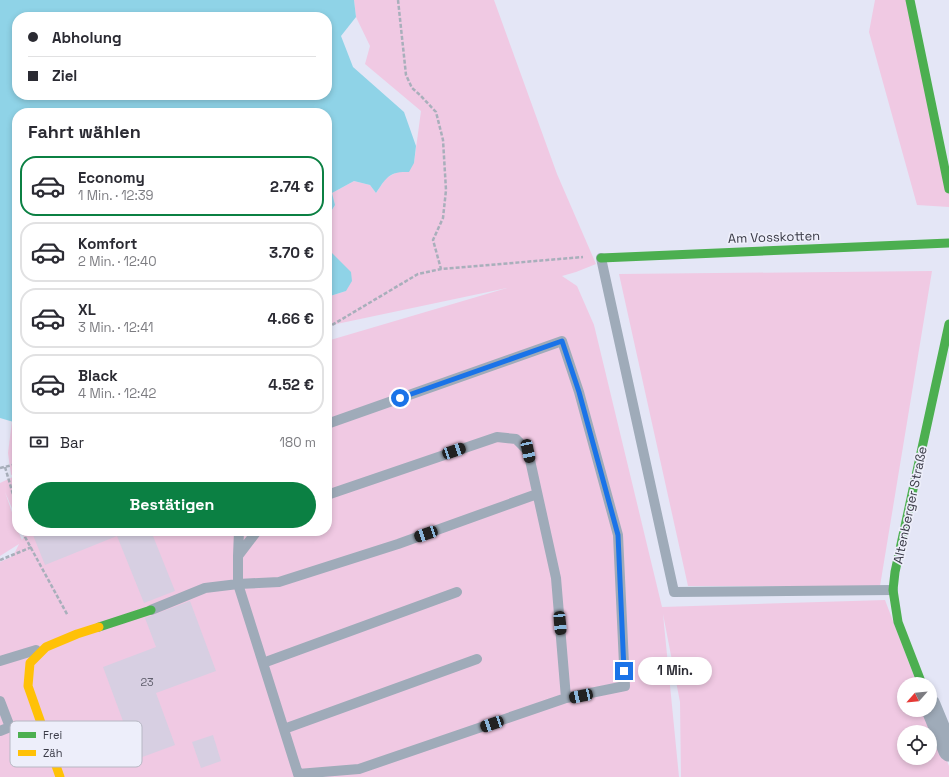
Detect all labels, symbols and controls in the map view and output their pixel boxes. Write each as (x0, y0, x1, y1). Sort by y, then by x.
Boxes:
text: Abholung (52, 28, 122, 47)
text: Ziel (52, 66, 77, 85)
text: Fahrt wählen (28, 120, 141, 143)
icon: car (30, 168, 66, 204)
text: Economy (78, 168, 145, 187)
text: 2.74 € (270, 177, 314, 196)
text: 1 Min. · 12:39 (78, 187, 154, 204)
street label: Am Vosskotten (728, 227, 820, 247)
icon: car (30, 234, 66, 270)
text: Komfort (78, 234, 137, 253)
text: 3.70 € (269, 243, 314, 262)
text: 2 Min. · 12:40 (78, 253, 157, 270)
icon: car (30, 300, 66, 336)
text: XL (78, 300, 96, 319)
text: 4.66 € (268, 309, 314, 328)
text: 3 Min. · 12:41 (78, 319, 153, 336)
icon: car (30, 366, 66, 402)
text: Black (78, 366, 118, 385)
text: 4.52 € (268, 375, 314, 394)
text: 4 Min. · 12:42 (78, 385, 156, 402)
route start (391, 389, 409, 407)
icon: cash (28, 431, 50, 453)
text: Bar (60, 433, 84, 452)
text: 180 m (280, 434, 316, 451)
car (520, 438, 536, 464)
car (441, 441, 467, 461)
street label: Altenberger Straße (889, 445, 931, 565)
button: Bestätigen (28, 482, 316, 528)
car (413, 524, 439, 544)
car (553, 611, 567, 635)
callout: 1 Min. (638, 657, 712, 685)
route end (615, 662, 633, 680)
text: 1 Min. (657, 662, 693, 679)
house number: 23 (140, 675, 154, 689)
north arrow (897, 677, 937, 717)
map controls (897, 677, 937, 765)
car (568, 688, 594, 704)
car (479, 714, 505, 734)
legend (10, 721, 142, 767)
button: locate (897, 725, 937, 765)
text: Frei (43, 728, 62, 742)
text: Zäh (43, 746, 62, 760)

